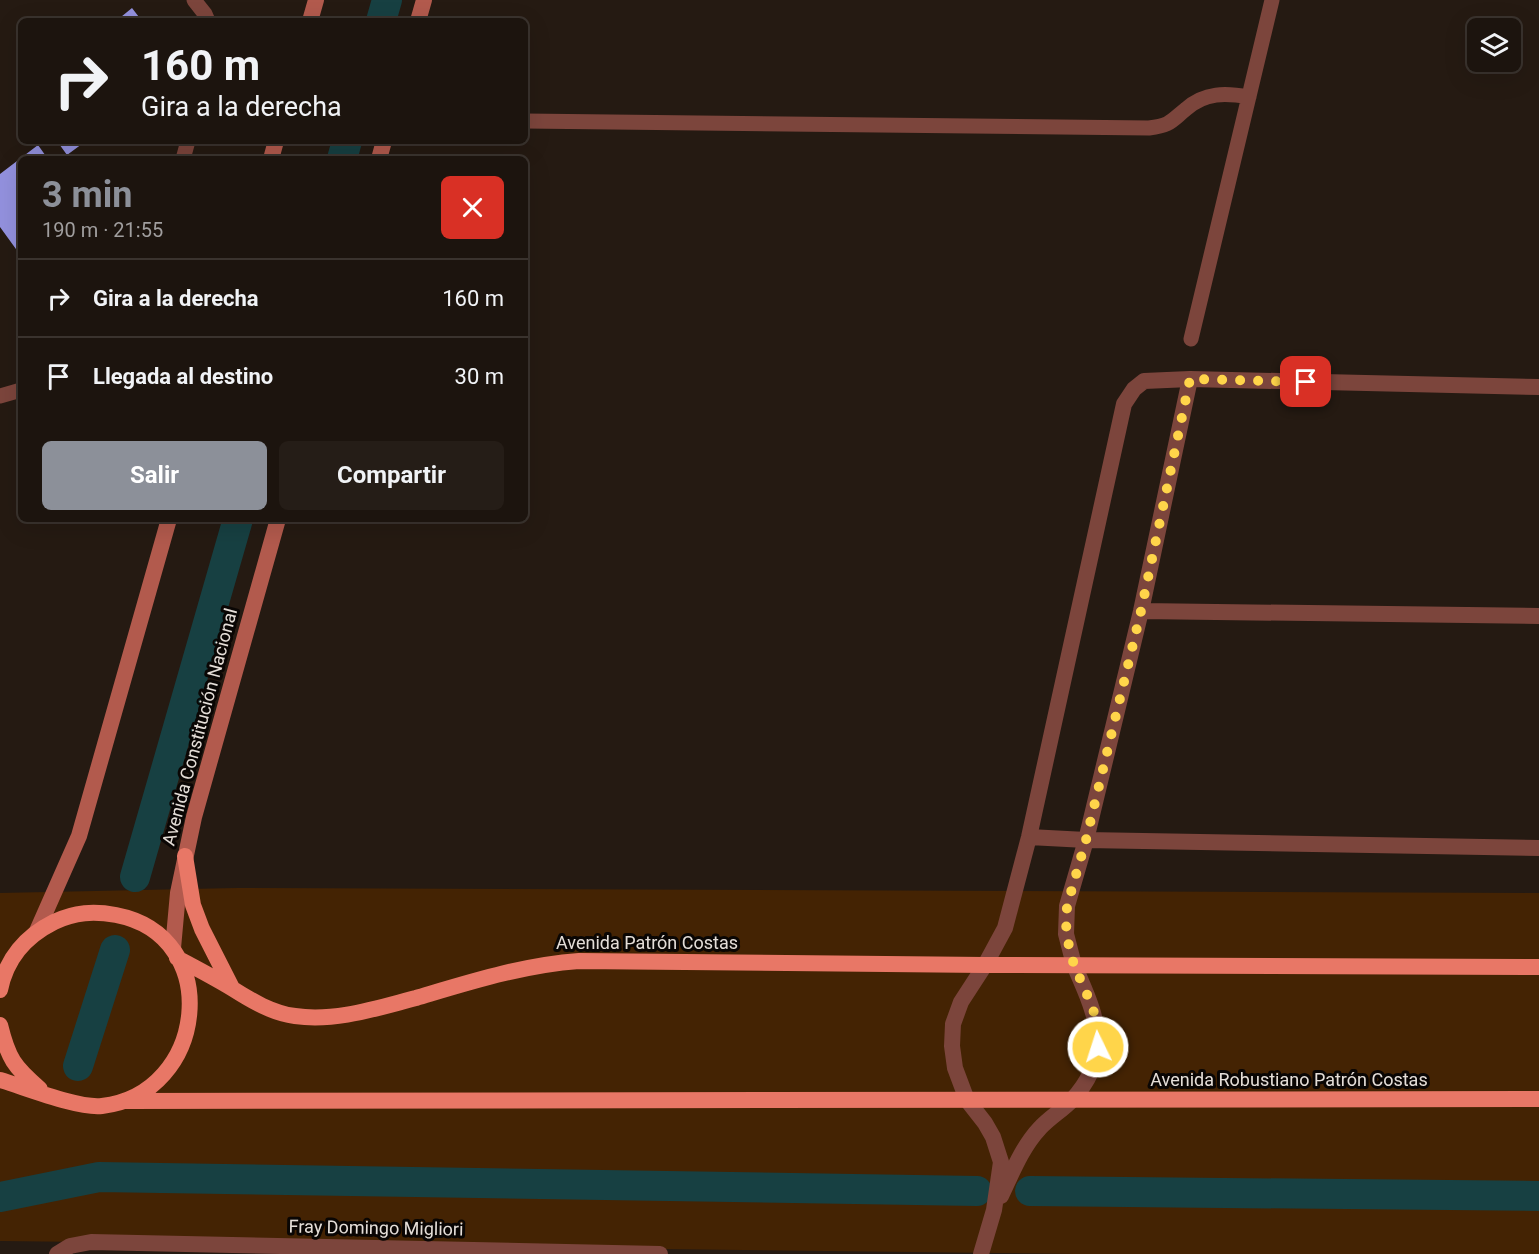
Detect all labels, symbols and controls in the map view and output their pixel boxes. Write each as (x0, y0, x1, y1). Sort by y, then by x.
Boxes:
map controls (1467, 18, 1521, 72)
button: layers (1467, 18, 1521, 72)
text: 160 m (141, 41, 260, 90)
icon: right (42, 42, 120, 120)
text: Gira a la derecha (141, 91, 342, 123)
text: 3 min (42, 174, 133, 216)
button: close (441, 176, 504, 239)
text: 190 m · 21:55 (42, 218, 163, 242)
icon: right (42, 282, 75, 315)
text: Gira a la derecha (93, 286, 259, 311)
text: 160 m (442, 286, 504, 311)
pin (1280, 356, 1331, 407)
icon: arrive (42, 360, 75, 393)
text: Llegada al destino (93, 364, 273, 389)
text: 30 m (455, 364, 504, 389)
icon: arrive (1289, 365, 1322, 398)
button: Salir (42, 441, 267, 510)
button: Compartir (279, 441, 504, 510)
street label: Avenida Constitución Nacional (158, 606, 241, 848)
street label: Avenida Patrón Costas (556, 932, 738, 953)
position arrow (1066, 1015, 1130, 1079)
street label: Avenida Robustiano Patrón Costas (1150, 1069, 1428, 1090)
street label: Fray Domingo Migliori (288, 1215, 464, 1240)

